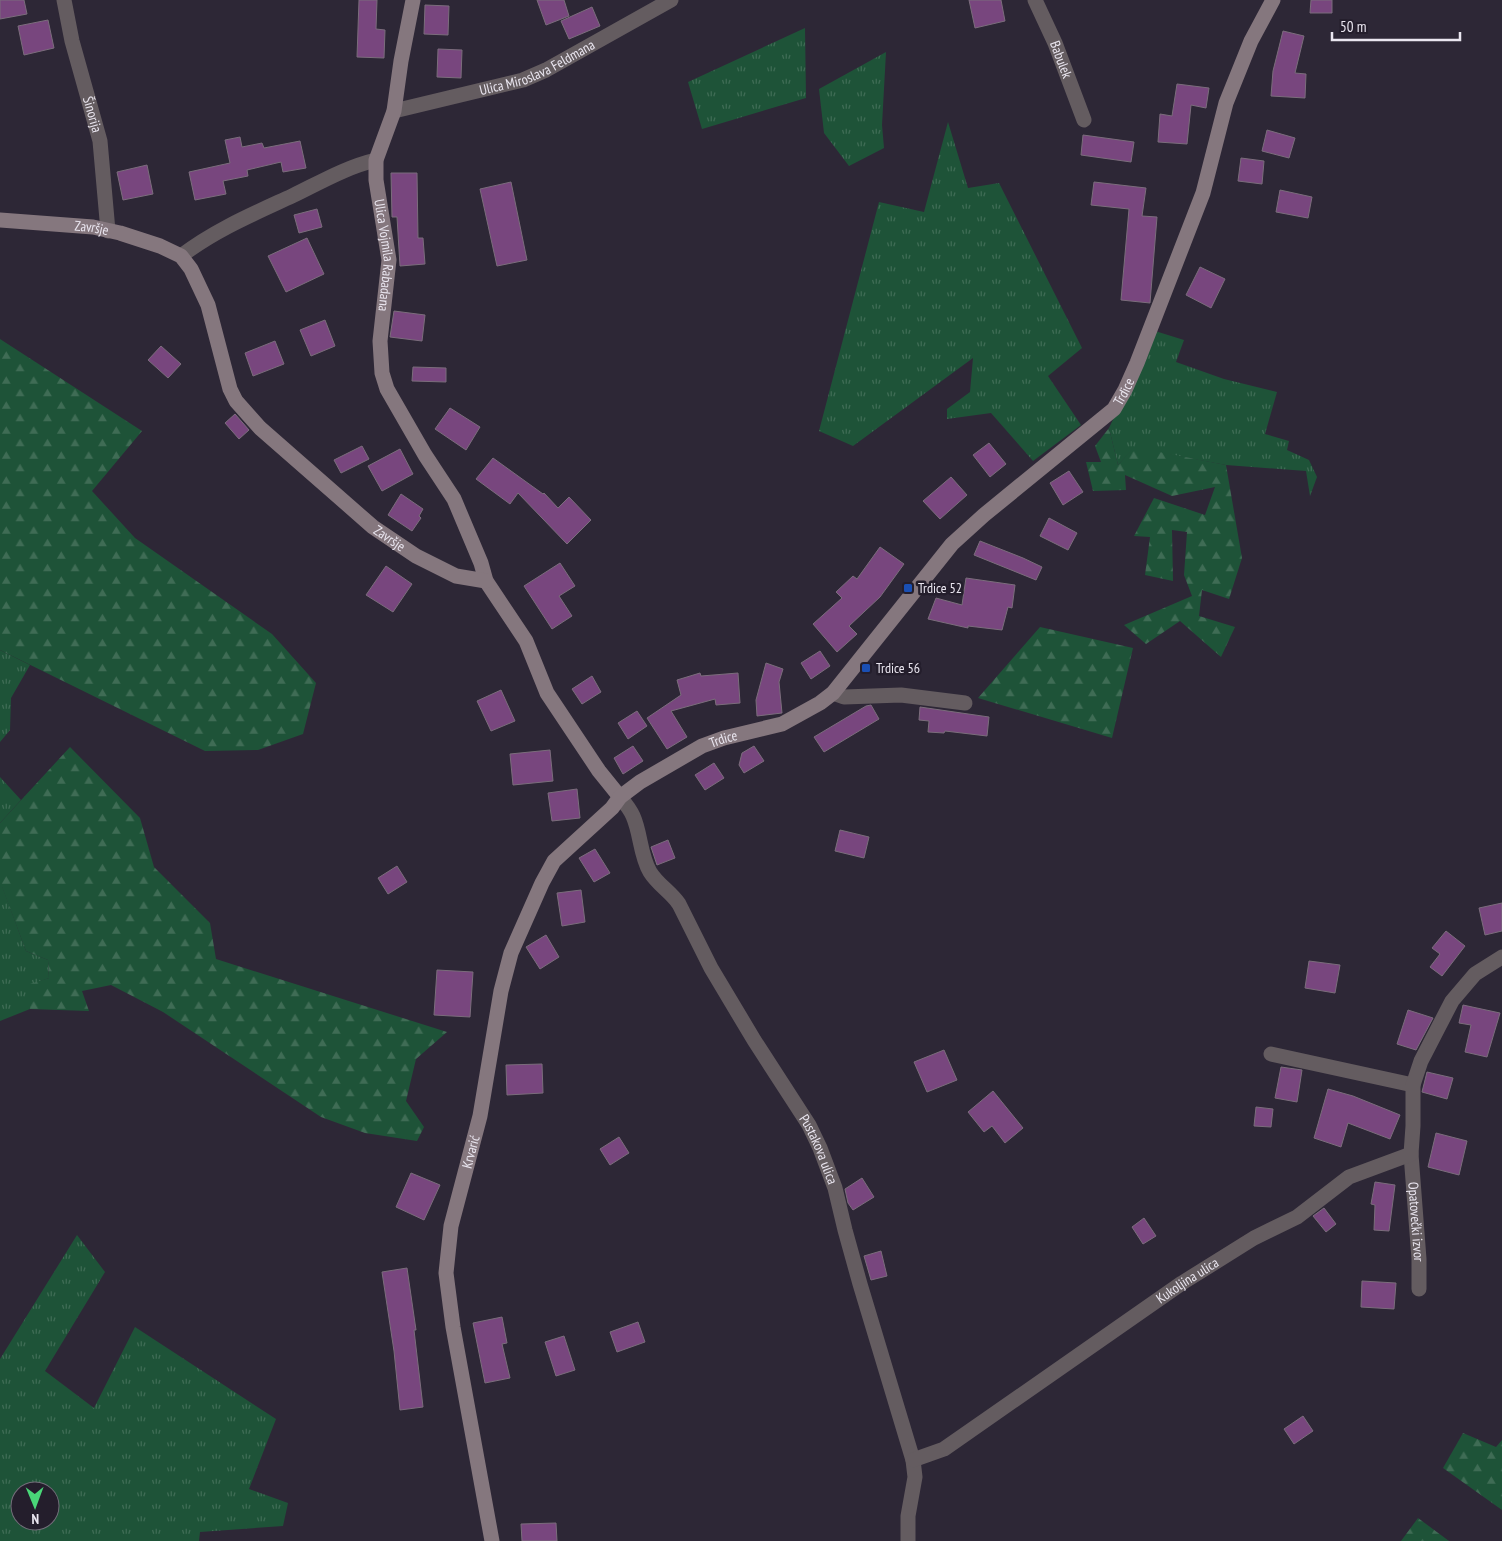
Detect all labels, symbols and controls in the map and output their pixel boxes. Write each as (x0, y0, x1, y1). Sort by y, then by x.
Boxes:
scale bar (1332, 10, 1460, 42)
text: 50 m (1340, 17, 1366, 36)
street label: Ulica Miroslava Feldmana (477, 36, 598, 99)
street label: Babulek (1046, 38, 1077, 81)
street label: Šinorija (79, 94, 106, 135)
street label: Ulica Vojmila Rabadana (370, 198, 398, 312)
street label: Završje (74, 217, 111, 239)
street label: Trdice (1109, 375, 1138, 409)
street label: Završje (370, 521, 409, 555)
place label: Trdice 52 (918, 579, 962, 597)
marker: Trdice 52 (902, 582, 914, 594)
place label: Trdice 56 (876, 659, 920, 677)
marker: Trdice 56 (860, 662, 872, 674)
street label: Trdice (707, 726, 739, 752)
street label: Pustakova ulica (795, 1111, 842, 1187)
street label: Krvarić (458, 1133, 484, 1170)
street label: Opatovečki izvor (1404, 1181, 1428, 1262)
street label: Kukoljina ulica (1153, 1253, 1222, 1307)
north arrow (10, 1481, 60, 1531)
text: N (31, 1510, 39, 1528)

